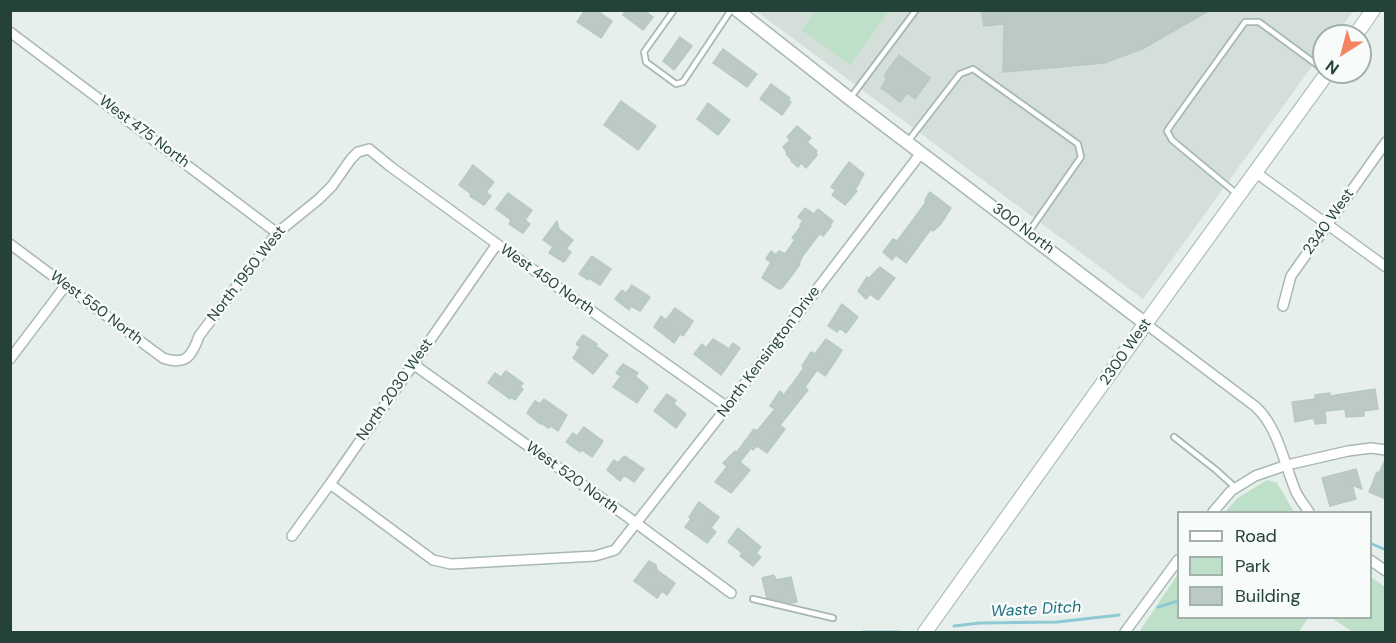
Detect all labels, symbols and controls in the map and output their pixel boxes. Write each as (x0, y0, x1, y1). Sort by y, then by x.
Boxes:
north arrow (1312, 24, 1372, 84)
text: N (1321, 55, 1343, 79)
street label: West 475 North (95, 92, 193, 172)
street label: 2340 West (1300, 186, 1358, 258)
street label: 300 North (989, 200, 1057, 258)
street label: North 1950 West (204, 223, 290, 325)
street label: West 450 North (496, 241, 598, 319)
street label: West 550 North (46, 267, 146, 349)
street label: North Kensington Drive (714, 283, 824, 421)
street label: 2300 West (1096, 315, 1156, 389)
street label: North 2030 West (353, 335, 437, 445)
street label: West 520 North (522, 438, 622, 518)
legend (1177, 511, 1372, 619)
text: Road (1235, 524, 1277, 548)
text: Park (1235, 554, 1271, 578)
text: Building (1235, 584, 1300, 608)
water label: Waste Ditch (990, 598, 1082, 622)

